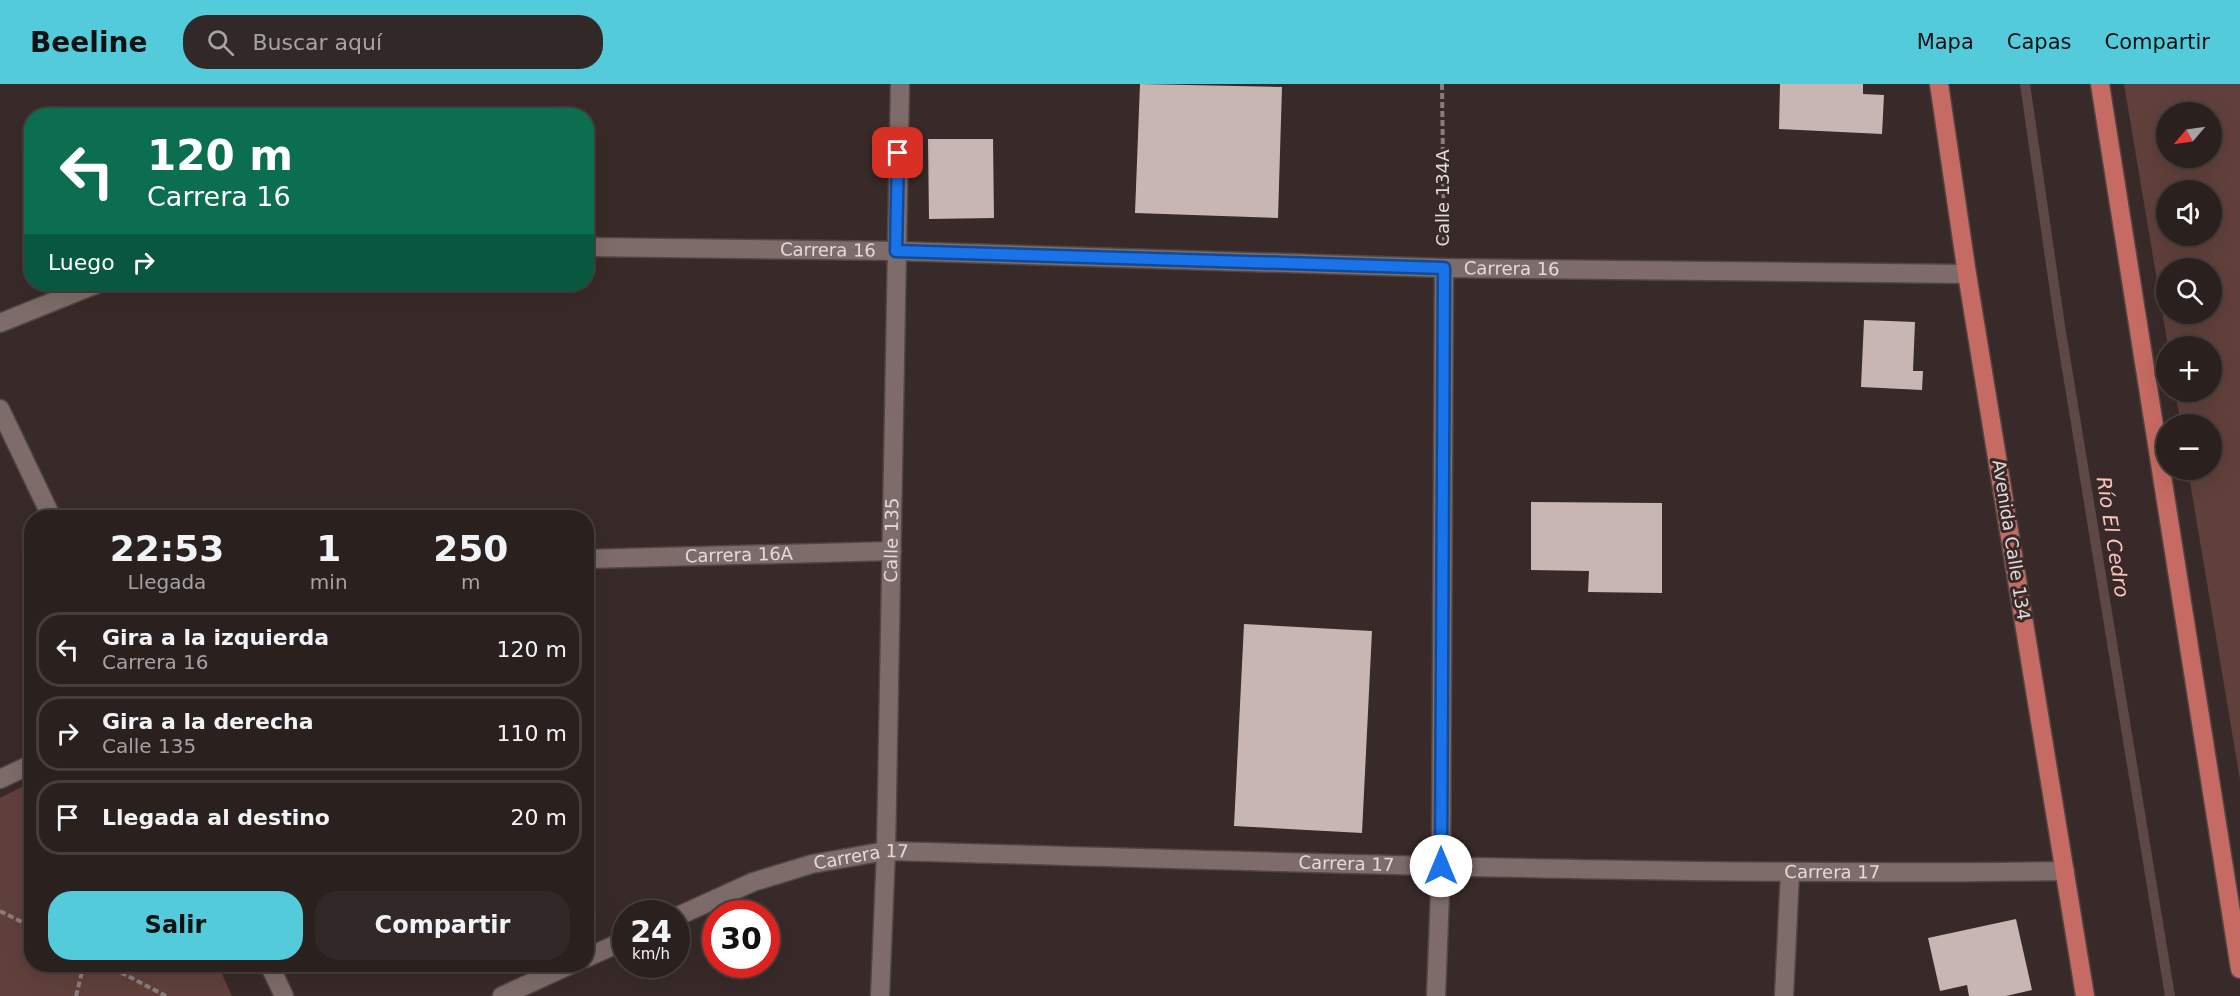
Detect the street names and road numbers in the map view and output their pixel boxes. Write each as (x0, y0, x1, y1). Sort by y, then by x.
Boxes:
street label: Calle 134A (1432, 149, 1453, 247)
street label: Carrera 16 (780, 239, 876, 261)
street label: Carrera 16 (1464, 257, 1560, 279)
street label: Avenida Calle 134 (1988, 458, 2035, 622)
street label: Calle 135 (880, 498, 902, 583)
street label: Carrera 16A (685, 543, 794, 566)
street label: Carrera 17 (812, 840, 909, 874)
street label: Carrera 17 (1298, 852, 1395, 875)
street label: Carrera 17 (1784, 861, 1880, 882)

